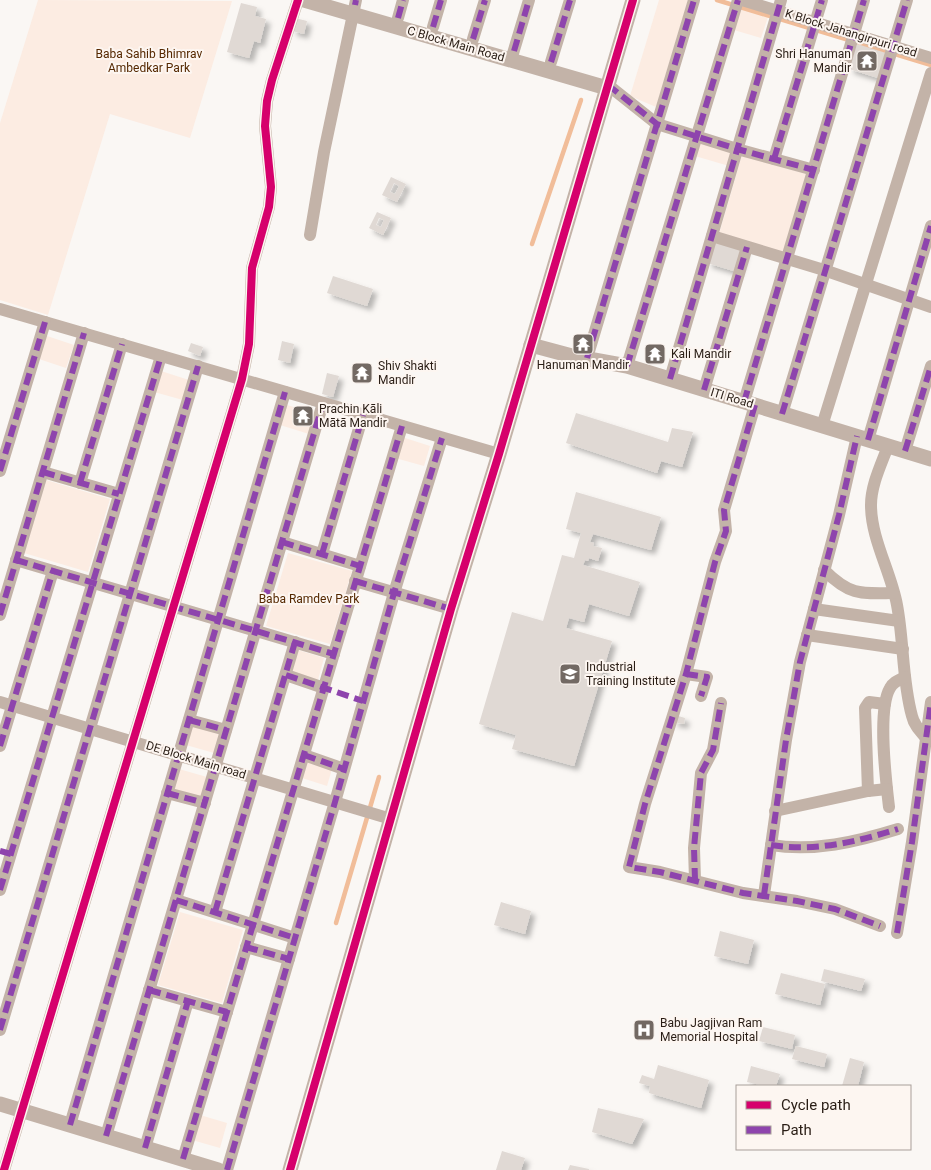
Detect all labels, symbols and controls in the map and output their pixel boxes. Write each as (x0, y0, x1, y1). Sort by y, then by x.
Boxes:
street label: K Block Jahangirpuri road (783, 6, 919, 60)
street label: C Block Main Road (406, 23, 506, 65)
park label: Baba Sahib Bhimrav Ambedkar Park (96, 47, 203, 75)
place label: Shri Hanuman Mandir (775, 47, 851, 75)
temple icon: Shri Hanuman Mandir (855, 49, 879, 73)
temple icon: Hanuman Mandir (571, 332, 595, 356)
temple icon: Kali Mandir (643, 342, 667, 366)
place label: Kali Mandir (671, 347, 731, 361)
place label: Hanuman Mandir (537, 358, 629, 372)
place label: Shiv Shakti Mandir (378, 359, 437, 387)
temple icon: Shiv Shakti Mandir (350, 361, 374, 385)
street label: ITI Road (709, 385, 755, 411)
place label: Prachin Kāli Mātā Mandir (319, 402, 387, 430)
temple icon: Prachin Kāli Mātā Mandir (291, 404, 315, 428)
park label: Baba Ramdev Park (259, 592, 360, 606)
place label: Industrial Training Institute (586, 660, 676, 688)
school or university icon: Industrial Training Institute (558, 662, 582, 686)
street label: DE Block Main road (144, 738, 248, 782)
place label: Babu Jagjivan Ram Memorial Hospital (660, 1016, 762, 1044)
hospital icon: Babu Jagjivan Ram Memorial Hospital (632, 1018, 656, 1042)
legend (736, 1085, 911, 1150)
text: Cycle path (781, 1096, 851, 1114)
text: Path (781, 1121, 812, 1139)

